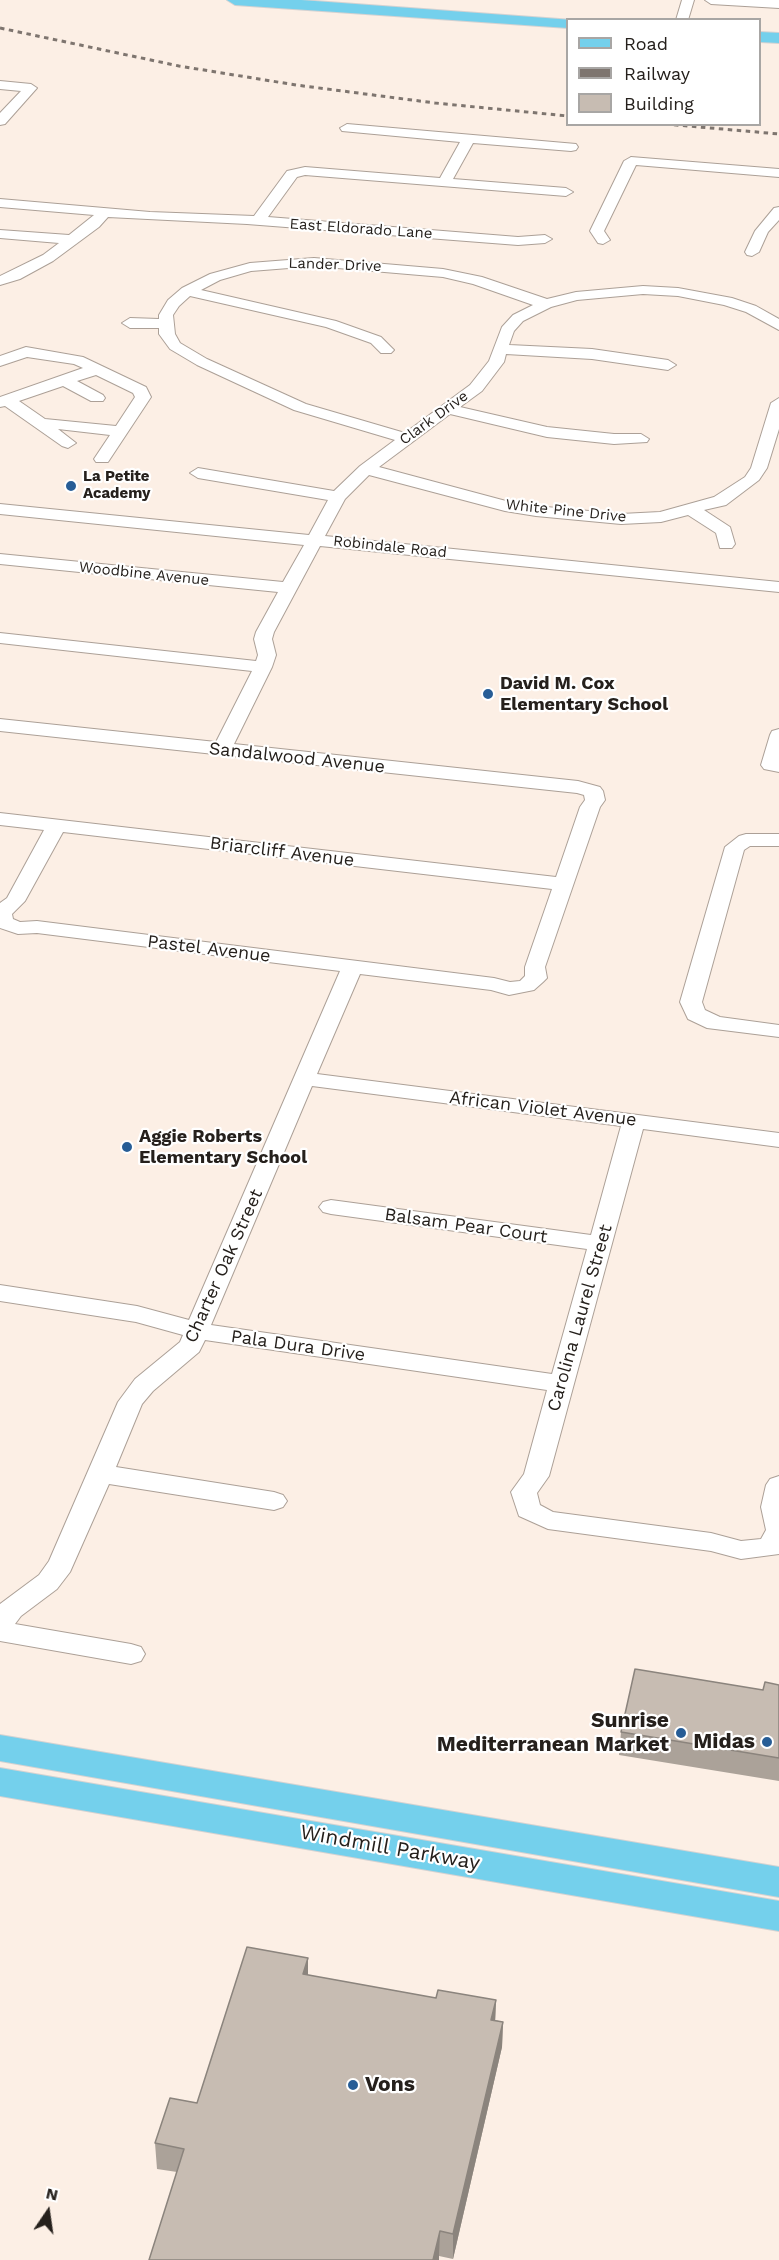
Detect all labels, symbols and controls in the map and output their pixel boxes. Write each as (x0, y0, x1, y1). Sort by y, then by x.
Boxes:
legend (566, 18, 761, 126)
text: Road (624, 33, 668, 54)
text: Railway (624, 63, 690, 84)
text: Building (624, 93, 694, 114)
street label: East Eldorado Lane (289, 215, 433, 243)
street label: Lander Drive (288, 254, 382, 276)
street label: Clark Drive (396, 387, 472, 449)
place label: La Petite Academy (83, 468, 150, 503)
marker: La Petite Academy (64, 479, 78, 493)
street label: White Pine Drive (505, 496, 627, 526)
street label: Robindale Road (332, 532, 448, 562)
street label: Woodbine Avenue (78, 558, 210, 590)
place label: David M. Cox Elementary School (500, 673, 668, 716)
marker: David M. Cox Elementary School (481, 687, 495, 701)
street label: Sandalwood Avenue (208, 738, 386, 778)
street label: Briarcliff Avenue (208, 832, 356, 872)
street label: Pastel Avenue (146, 931, 272, 967)
street label: African Violet Avenue (448, 1087, 638, 1131)
place label: Aggie Roberts Elementary School (139, 1126, 307, 1168)
marker: Aggie Roberts Elementary School (120, 1140, 134, 1154)
street label: Charter Oak Street (180, 1186, 268, 1346)
street label: Balsam Pear Court (383, 1204, 549, 1248)
street label: Carolina Laurel Street (543, 1222, 617, 1414)
street label: Pala Dura Drive (230, 1326, 366, 1366)
place label: Sunrise Mediterranean Market (437, 1708, 669, 1758)
marker: Sunrise Mediterranean Market (674, 1726, 688, 1740)
place label: Midas (693, 1729, 755, 1755)
marker: Midas (760, 1735, 774, 1749)
street label: Windmill Parkway (298, 1820, 482, 1876)
place label: Vons (365, 2072, 415, 2098)
marker: Vons (346, 2078, 360, 2092)
north arrow (18, 2182, 78, 2242)
text: N (44, 2183, 60, 2205)

